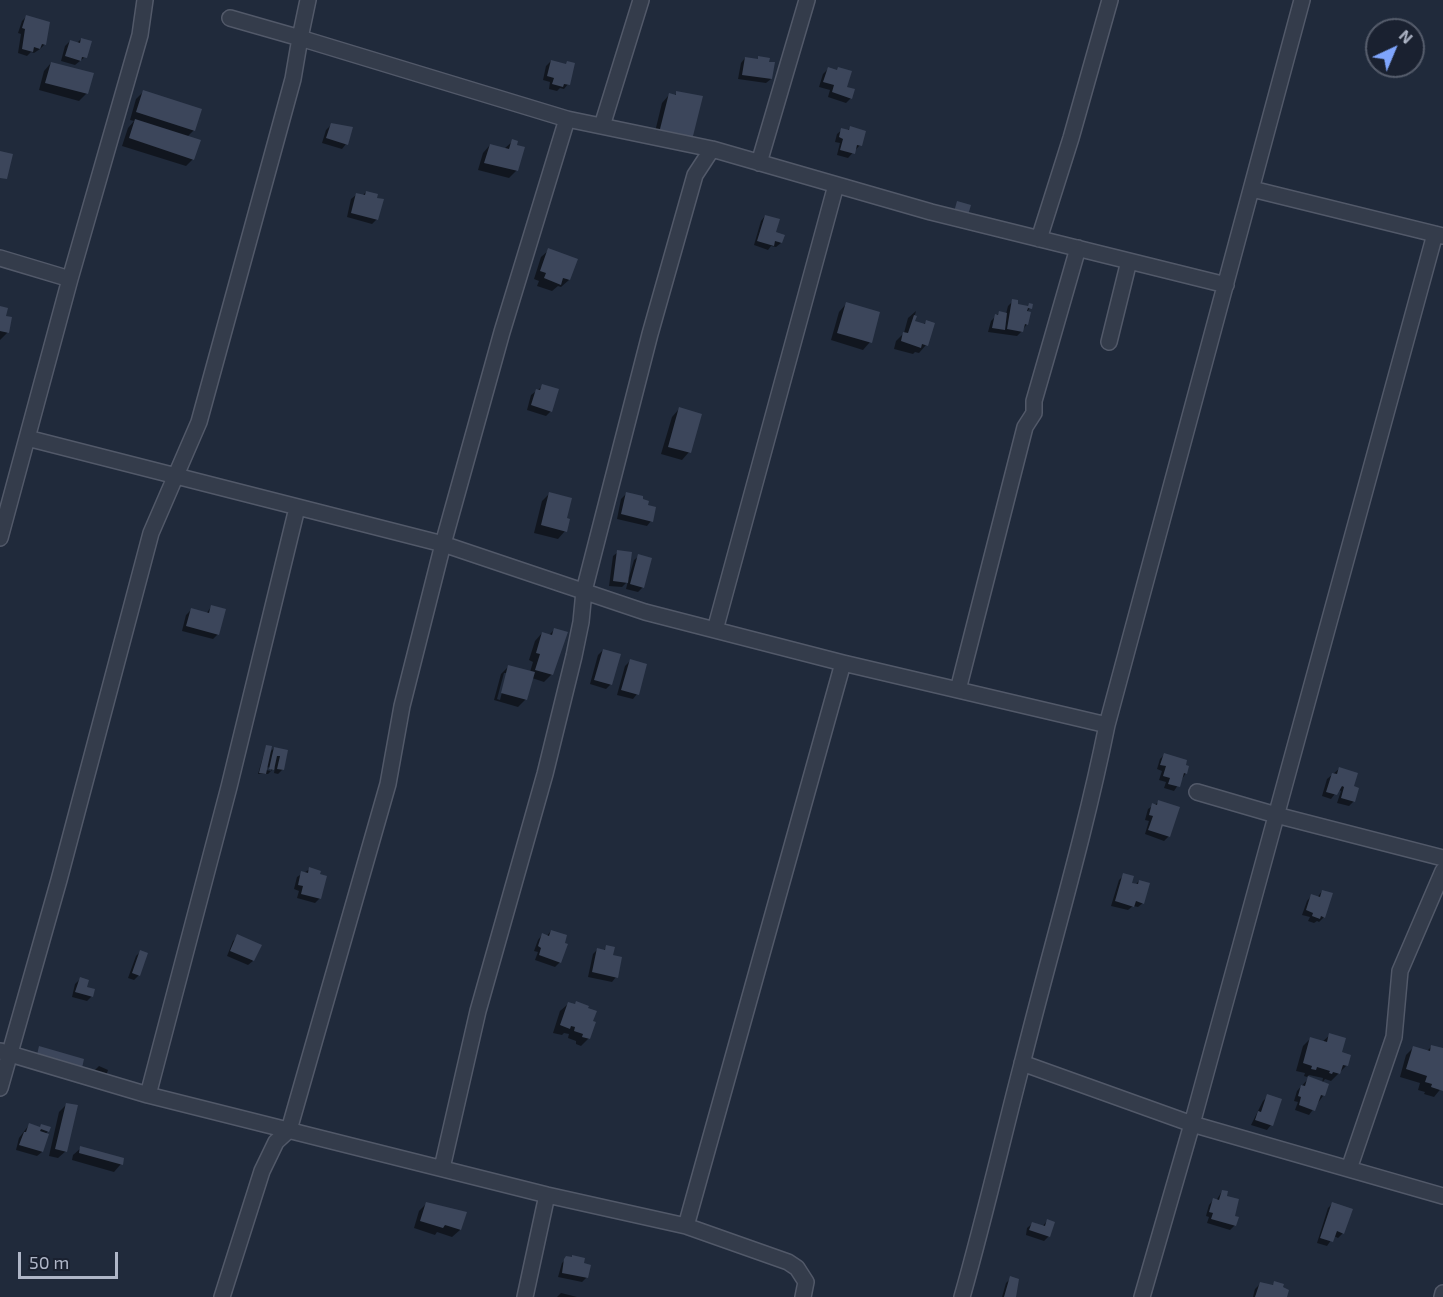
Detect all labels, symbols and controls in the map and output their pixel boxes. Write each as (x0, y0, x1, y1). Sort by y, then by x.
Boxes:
north arrow (1365, 18, 1425, 78)
text: N (1396, 25, 1417, 47)
scale bar (21, 1240, 122, 1278)
text: 50 m (29, 1251, 69, 1273)

